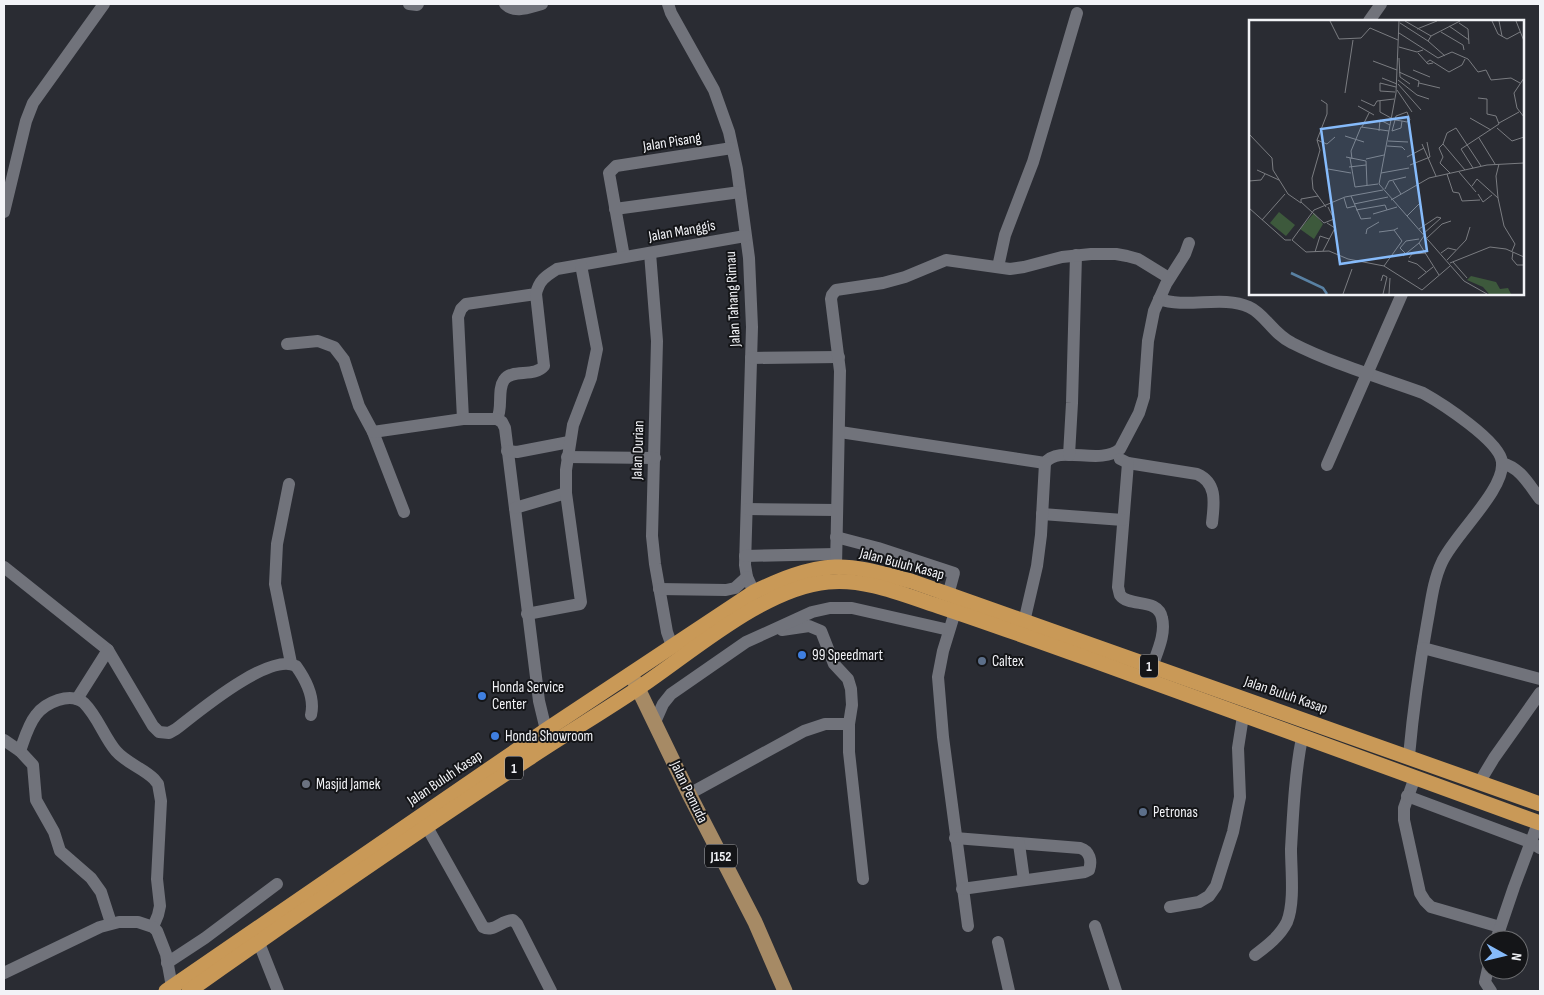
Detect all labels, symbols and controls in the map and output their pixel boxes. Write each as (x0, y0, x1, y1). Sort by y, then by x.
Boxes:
inset map (1249, 20, 1524, 295)
street label: Jalan Pisang (640, 128, 703, 156)
street label: Jalan Manggis (646, 216, 717, 246)
street label: Jalan Tahang Rimau (721, 251, 745, 348)
street label: Jalan Durian (627, 420, 649, 481)
street label: Jalan Buluh Kasap (857, 543, 946, 584)
place label: 99 Speedmart (812, 646, 884, 665)
marker: 99 Speedmart (796, 649, 808, 661)
place label: Caltex (992, 652, 1024, 671)
road number: 1 (1140, 654, 1158, 678)
marker: Caltex (976, 655, 988, 667)
street label: Jalan Buluh Kasap (1241, 672, 1330, 718)
place label: Honda Service Center (492, 678, 564, 714)
marker: Honda Service Center (476, 690, 488, 702)
place label: Honda Showroom (505, 727, 593, 746)
marker: Honda Showroom (489, 730, 501, 742)
street label: Jalan Buluh Kasap (403, 746, 486, 811)
road number: 1 (505, 756, 523, 780)
street label: Jalan Pemuda (665, 757, 712, 826)
place label: Masjid Jamek (316, 775, 381, 794)
marker: Masjid Jamek (300, 778, 312, 790)
place label: Petronas (1153, 803, 1198, 822)
marker: Petronas (1137, 806, 1149, 818)
road number: J152 (705, 844, 737, 868)
north arrow (1479, 930, 1529, 980)
text: N (1507, 952, 1525, 962)

